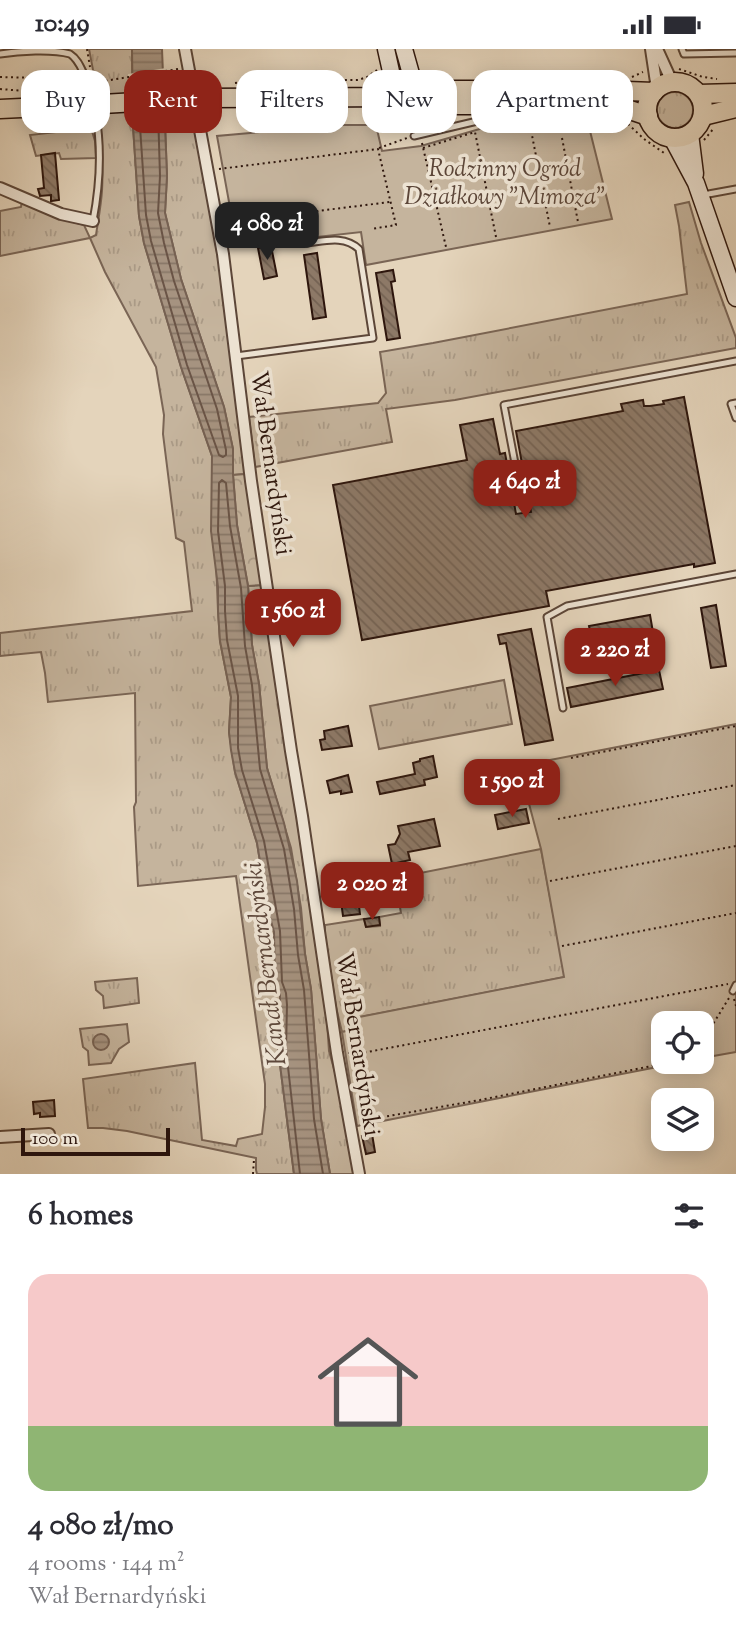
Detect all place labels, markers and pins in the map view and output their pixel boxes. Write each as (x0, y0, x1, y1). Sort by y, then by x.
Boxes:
pin: 4 080 zł (195, 203, 339, 262)
pin: 4 640 zł (453, 461, 597, 520)
pin: 1 560 zł (221, 589, 365, 649)
pin: 2 220 zł (543, 629, 687, 688)
pin: 1 590 zł (440, 759, 584, 819)
pin: 2 020 zł (300, 863, 444, 922)

